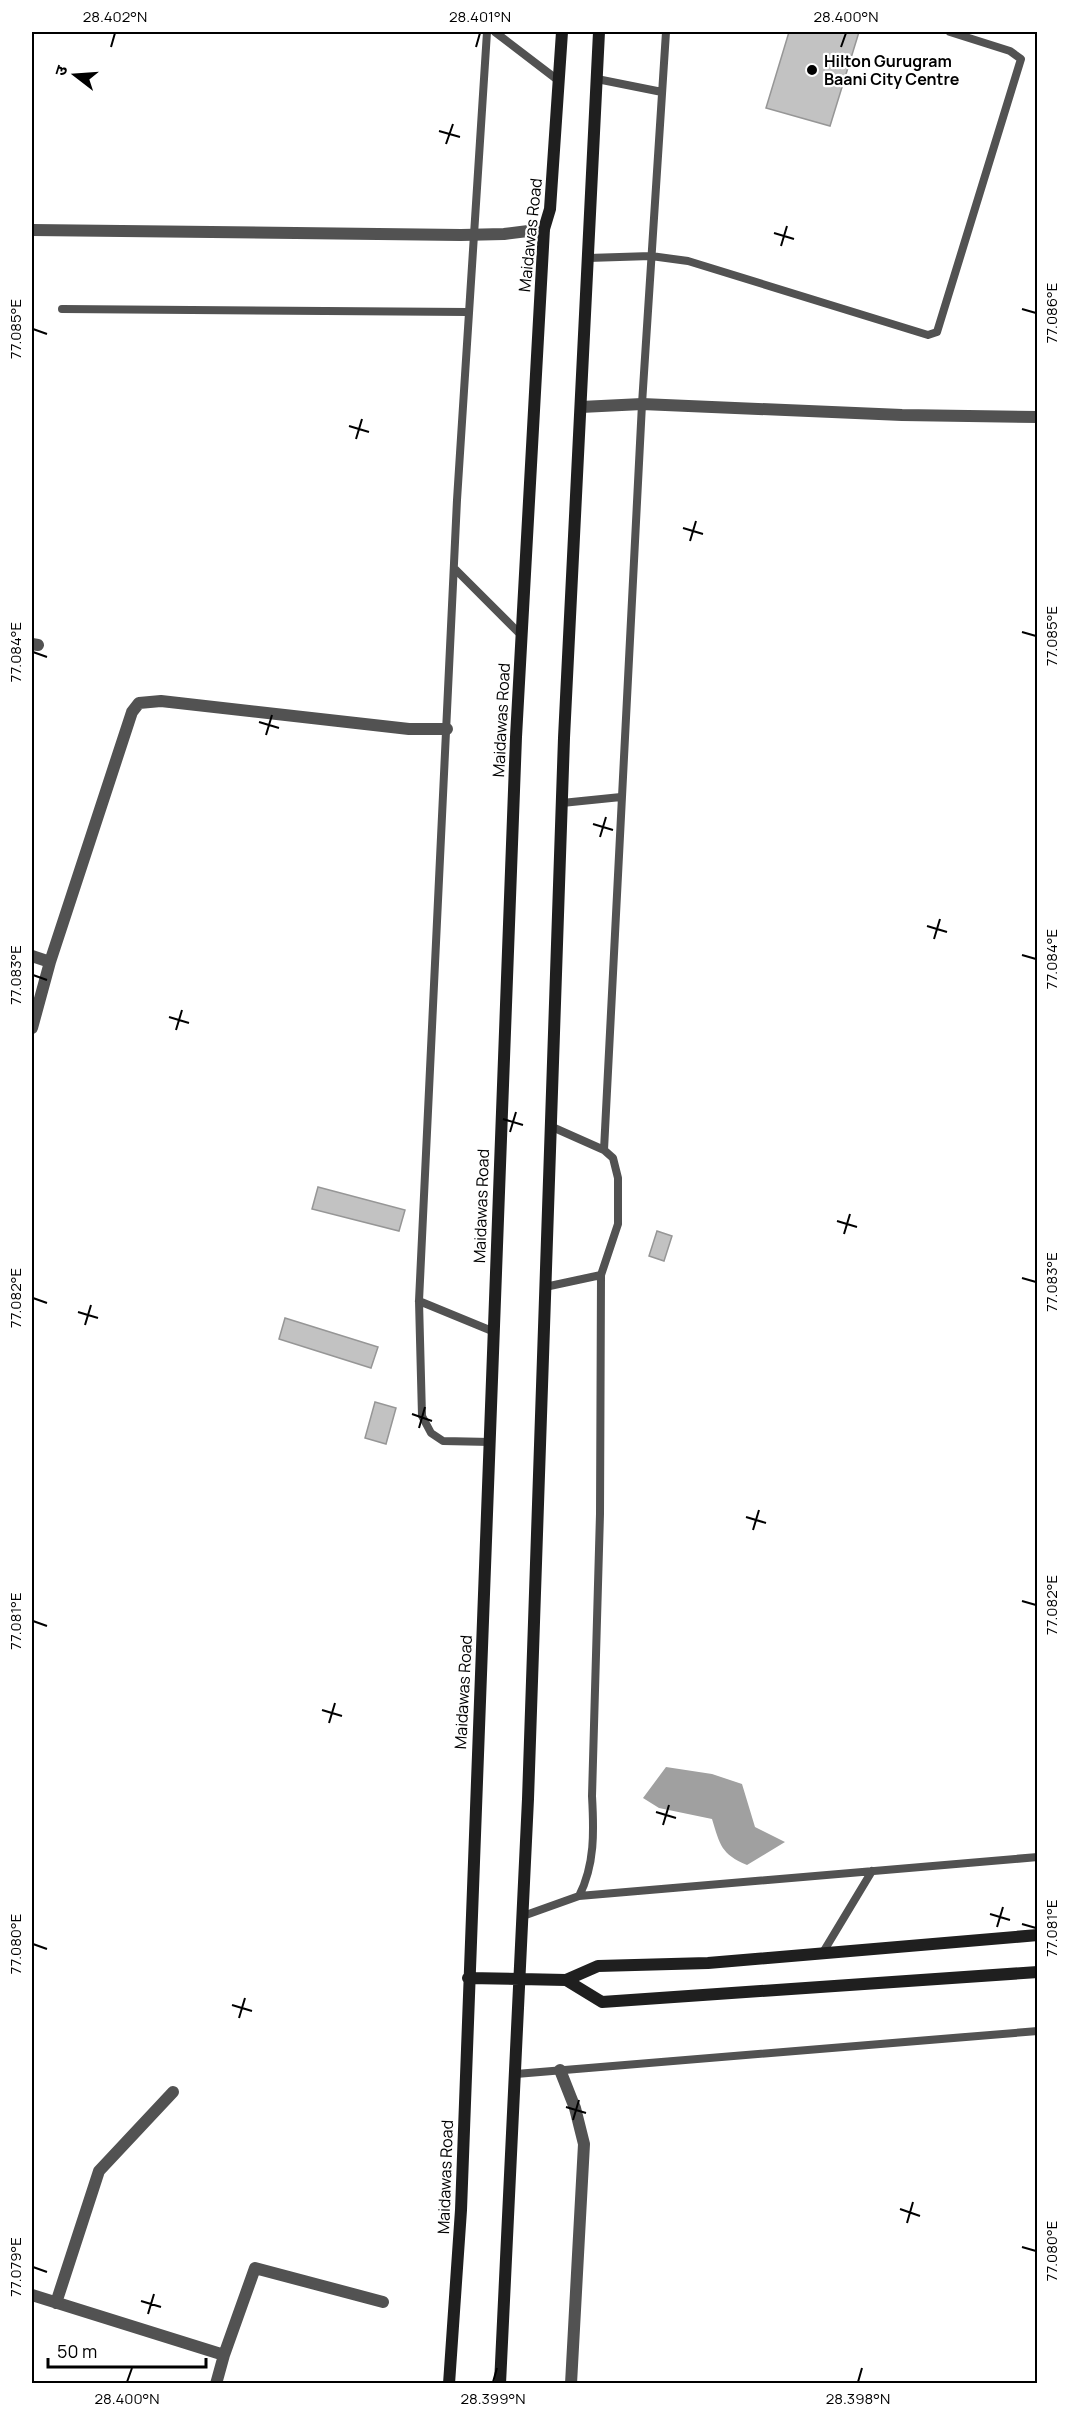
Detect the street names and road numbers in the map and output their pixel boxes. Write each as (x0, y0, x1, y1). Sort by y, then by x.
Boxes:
street label: Maidawas Road (513, 177, 547, 293)
street label: Maidawas Road (487, 662, 515, 778)
street label: Maidawas Road (468, 1148, 494, 1264)
street label: Maidawas Road (449, 1634, 477, 1750)
street label: Maidawas Road (432, 2119, 458, 2235)

